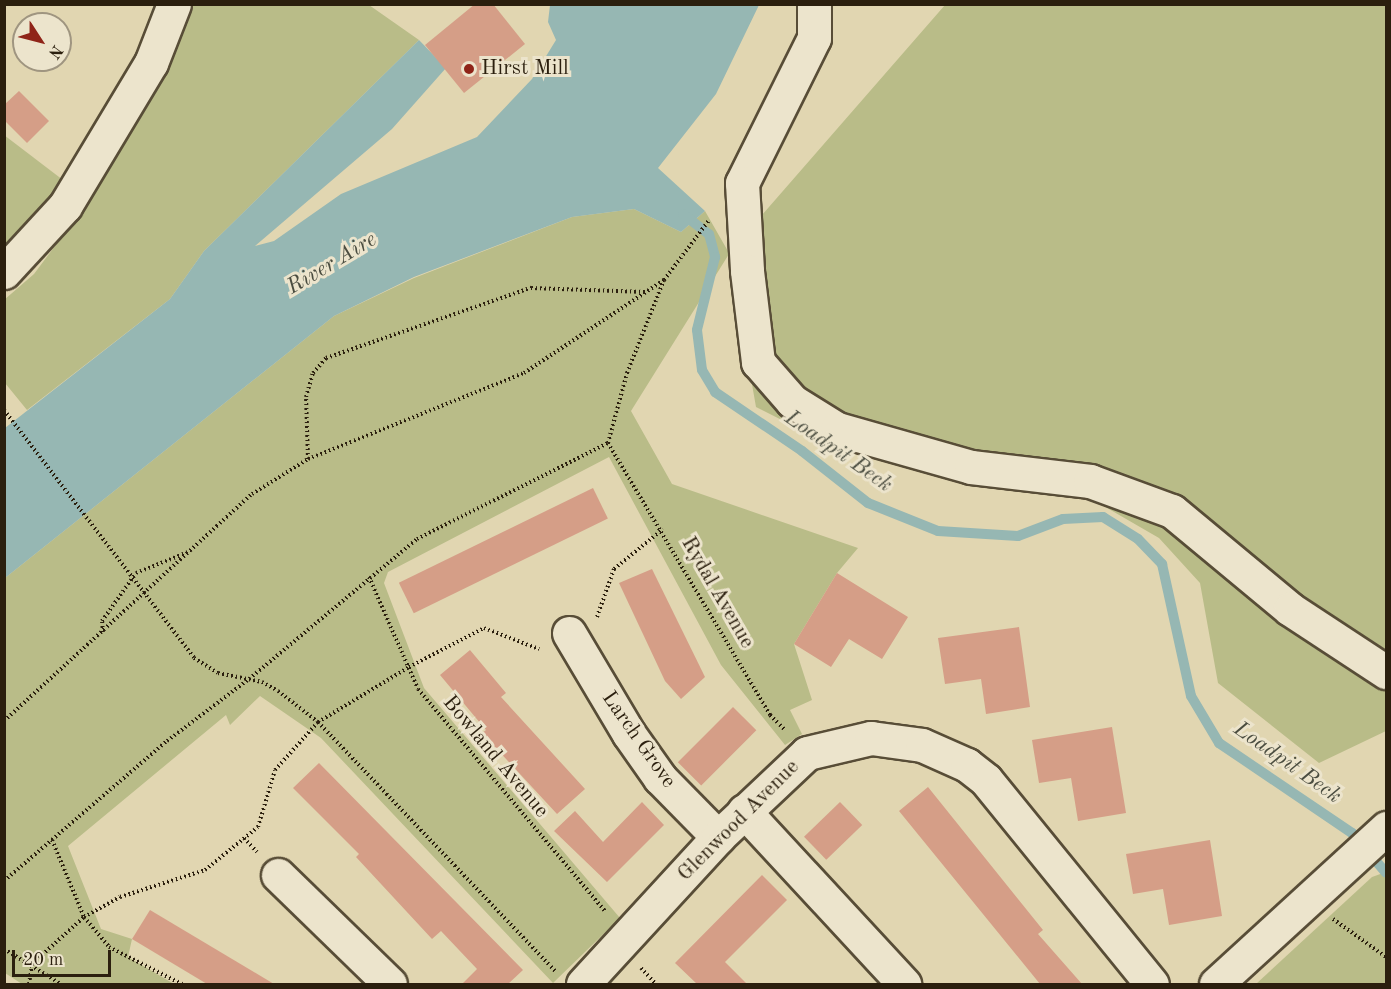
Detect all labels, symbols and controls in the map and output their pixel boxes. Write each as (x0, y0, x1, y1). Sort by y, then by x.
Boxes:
north arrow (12, 12, 72, 72)
text: N (45, 42, 65, 61)
place label: Hirst Mill (481, 56, 569, 82)
marker: Hirst Mill (462, 62, 476, 76)
water label: River Aire (282, 227, 382, 301)
water label: Loadpit Beck (779, 405, 897, 499)
street label: Rydal Avenue (675, 533, 759, 653)
street label: Larch Grove (595, 687, 681, 793)
street label: Bowland Avenue (437, 691, 553, 823)
water label: Loadpit Beck (1228, 716, 1346, 810)
street label: Glenwood Avenue (673, 755, 805, 887)
scale bar (15, 938, 114, 976)
text: 20 m (23, 951, 63, 969)

